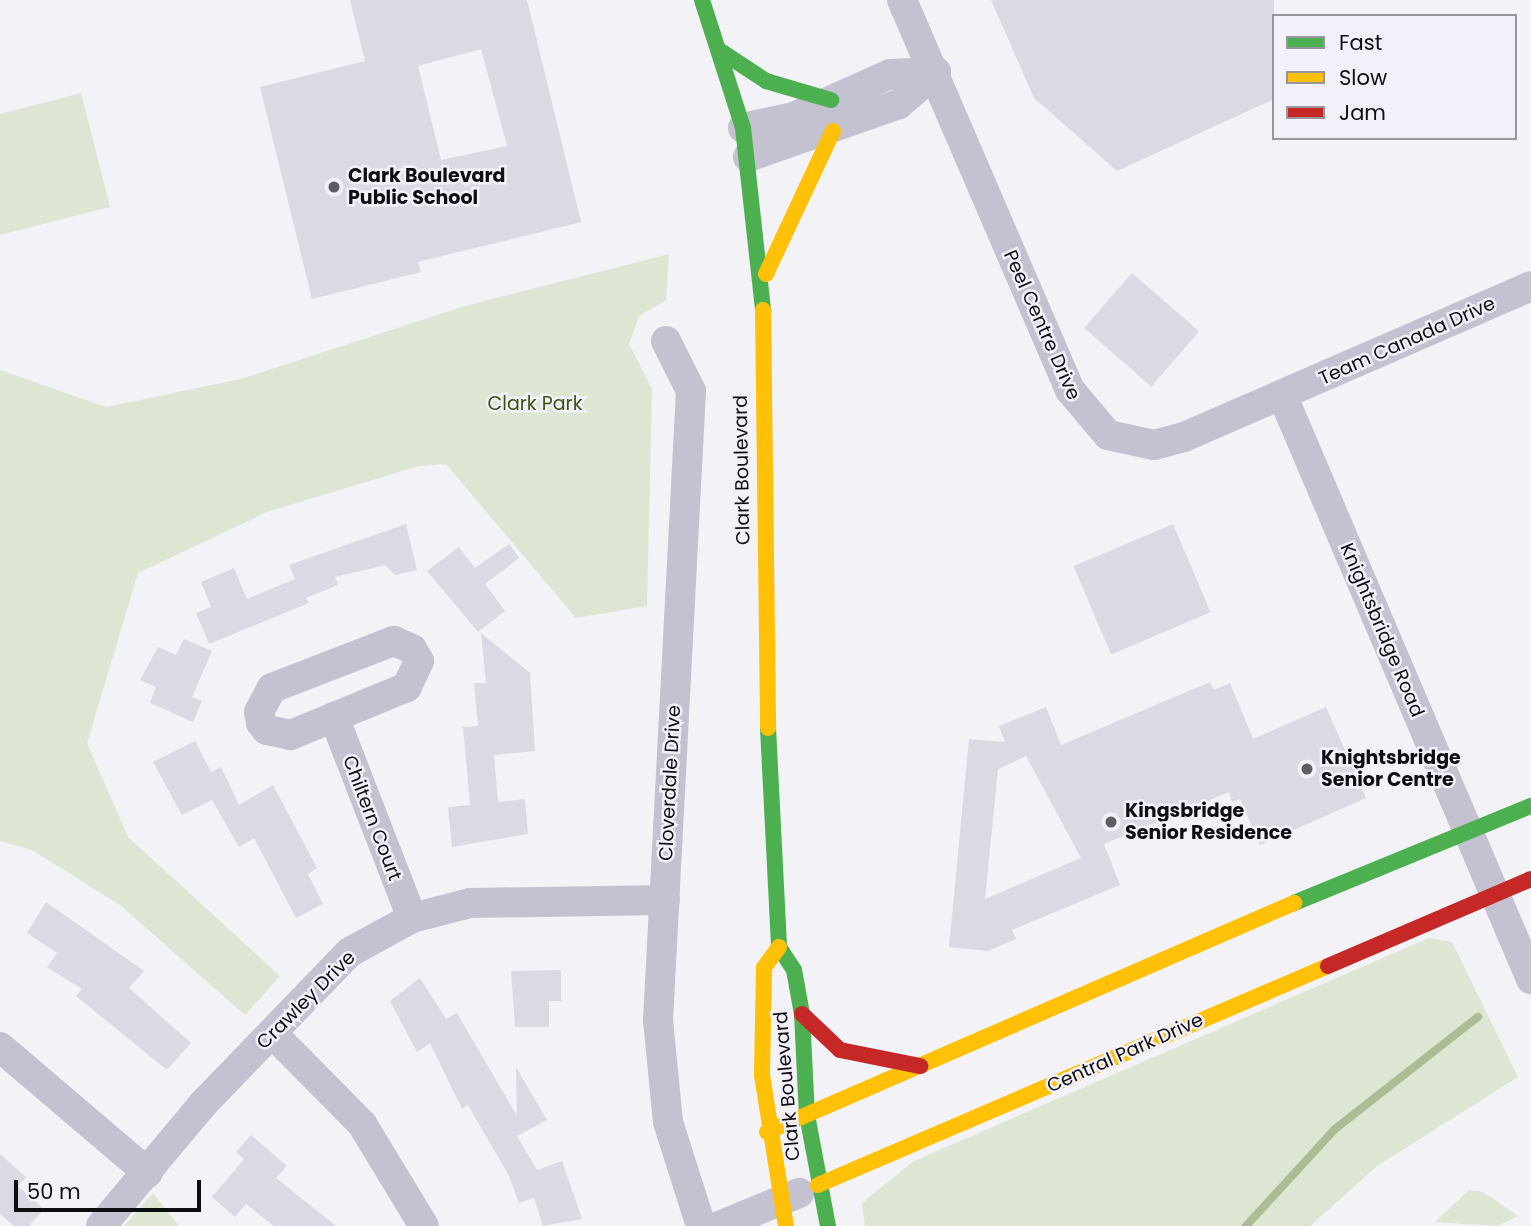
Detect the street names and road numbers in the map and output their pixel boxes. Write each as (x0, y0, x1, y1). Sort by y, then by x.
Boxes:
street label: Peel Centre Drive (999, 247, 1085, 403)
street label: Team Canada Drive (1315, 292, 1499, 390)
street label: Clark Boulevard (729, 395, 755, 545)
street label: Knightsbridge Road (1335, 540, 1429, 720)
street label: Cloverdale Drive (655, 705, 685, 861)
street label: Chiltern Court (338, 752, 406, 884)
street label: Crawley Drive (252, 946, 360, 1054)
street label: Central Park Drive (1043, 1008, 1207, 1098)
street label: Clark Boulevard (769, 1010, 805, 1162)

